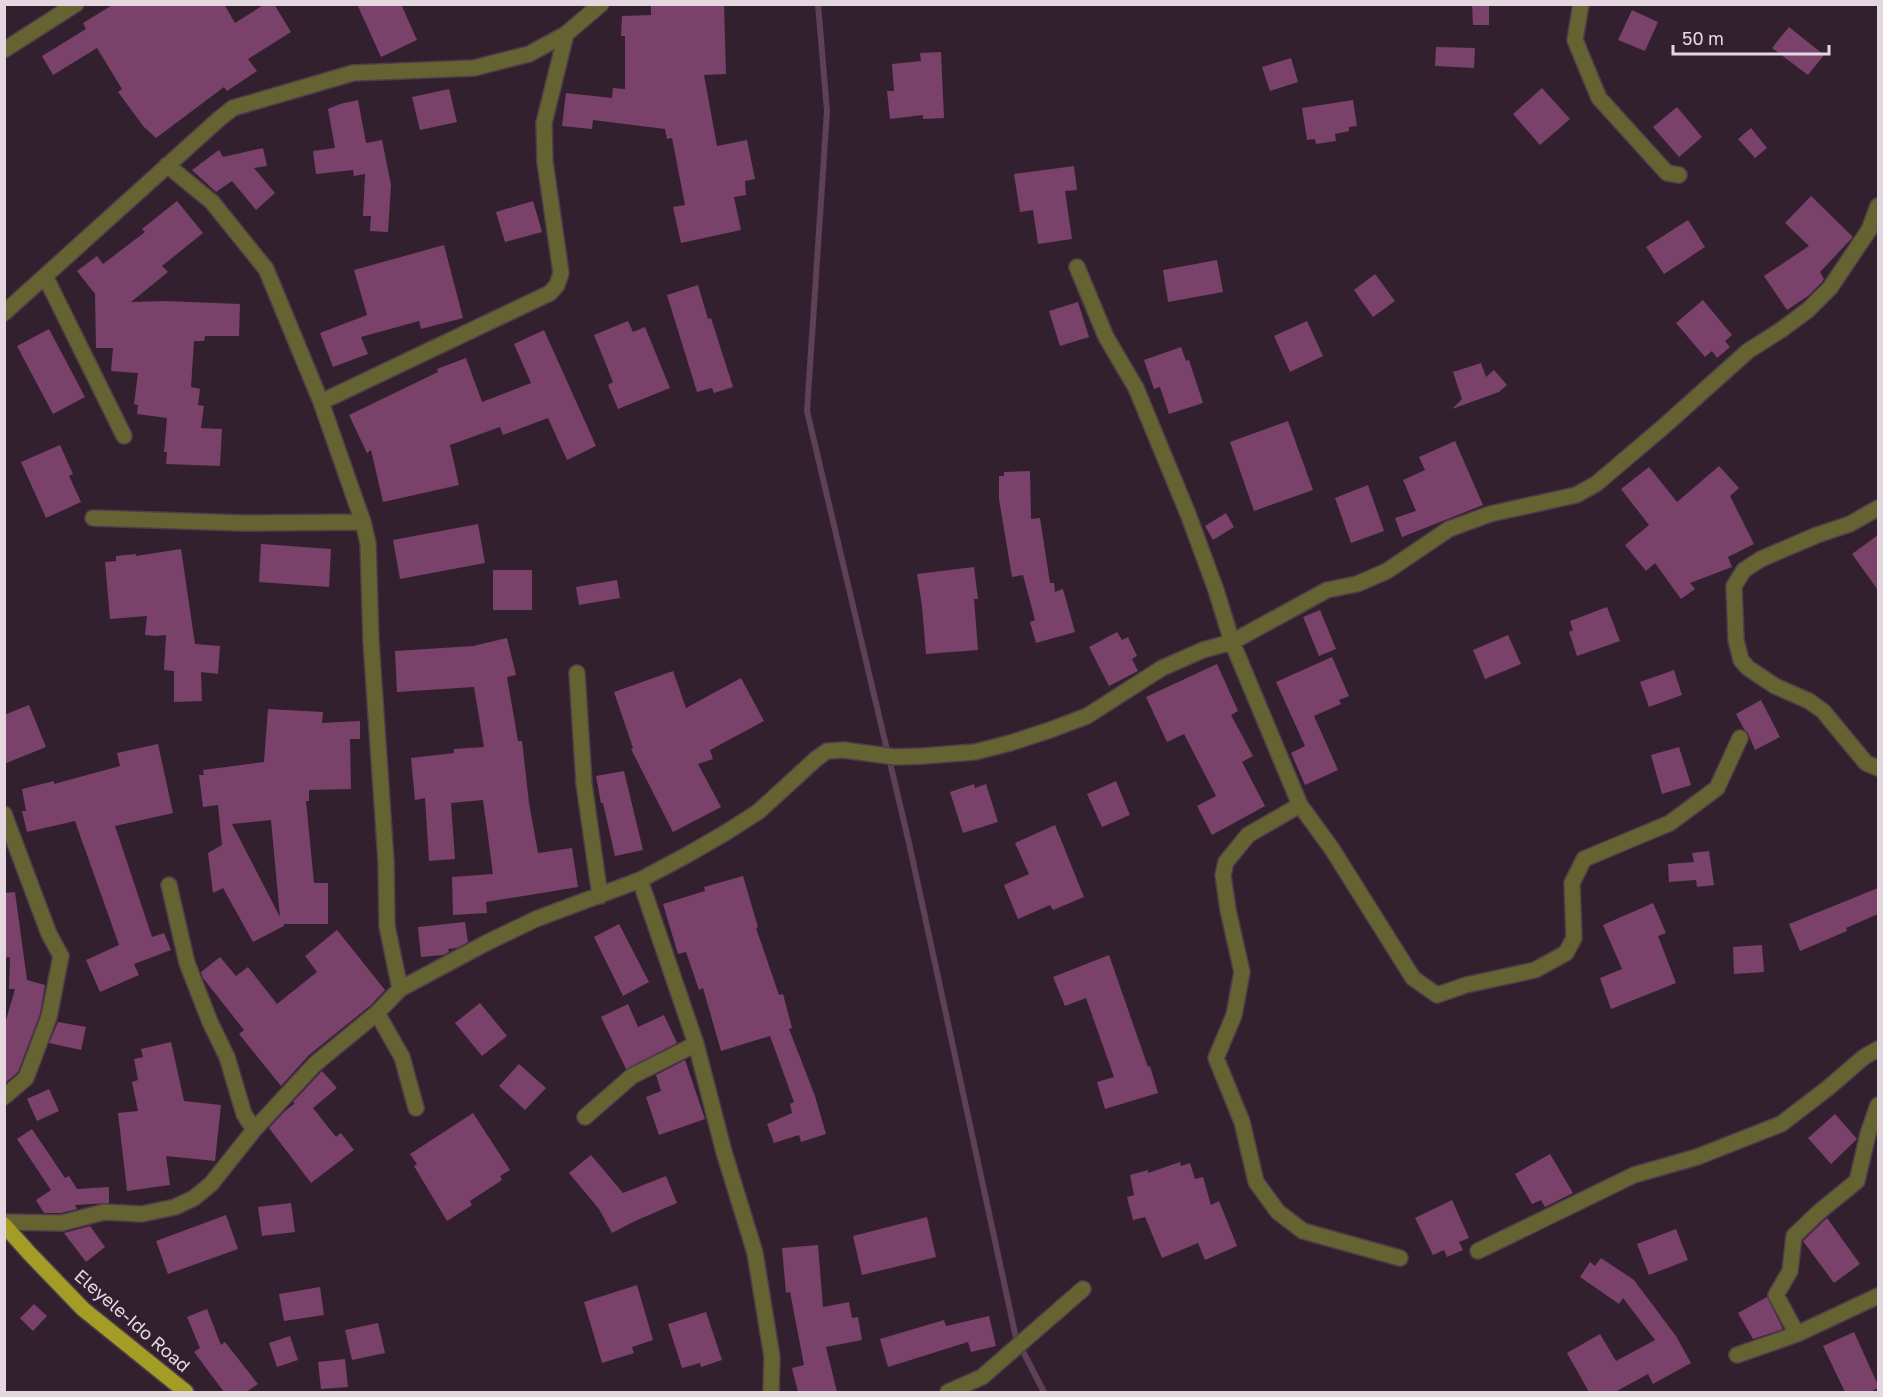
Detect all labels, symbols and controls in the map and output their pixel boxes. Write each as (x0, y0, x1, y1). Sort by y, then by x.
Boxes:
scale bar (1673, 18, 1829, 56)
text: 50 m (1682, 27, 1724, 49)
street label: Eleyele-Ido Road (70, 1264, 195, 1376)

